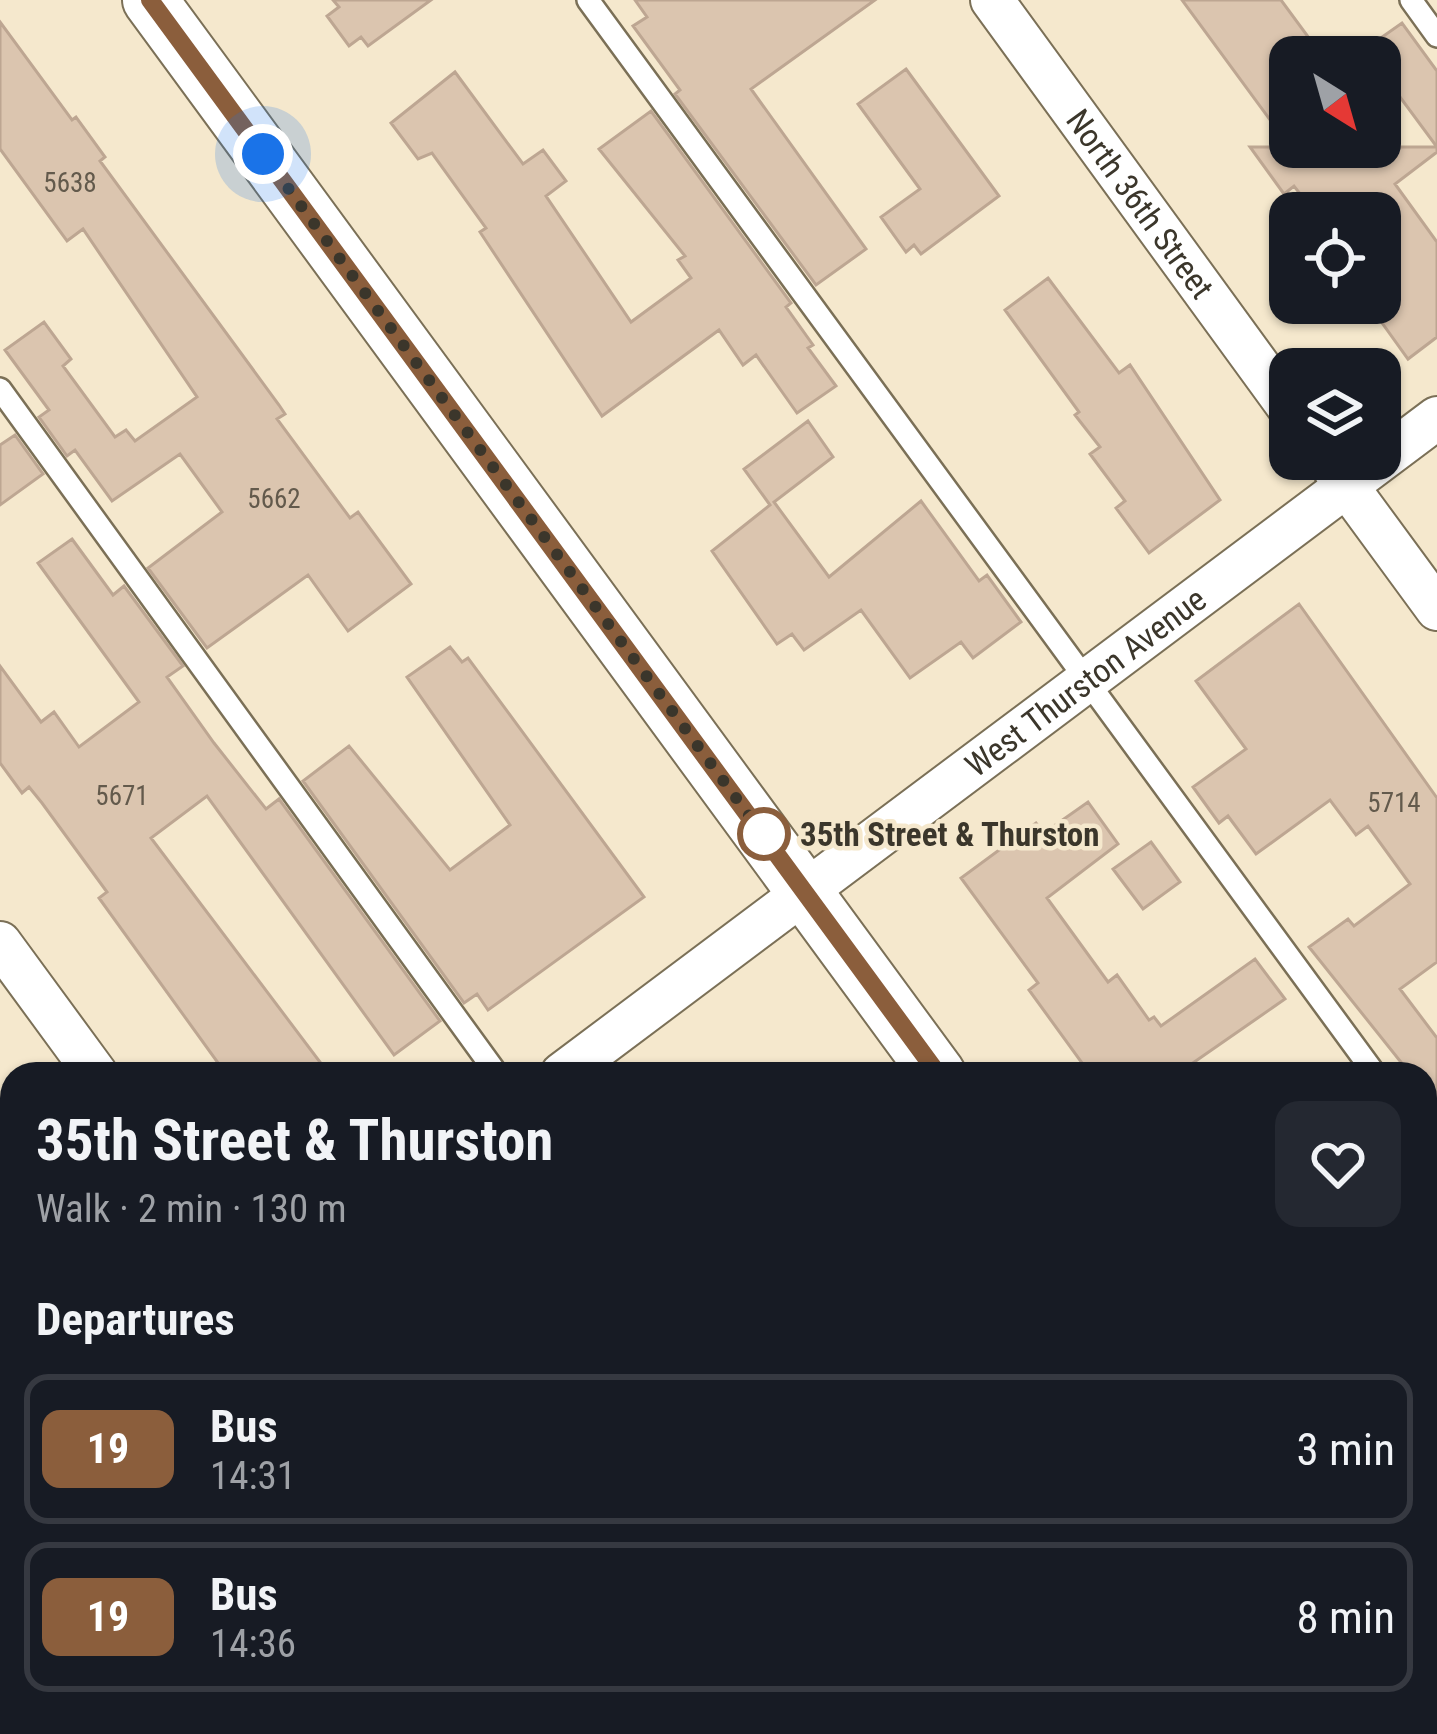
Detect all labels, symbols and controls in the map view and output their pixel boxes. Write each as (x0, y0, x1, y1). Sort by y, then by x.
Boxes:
north arrow (1269, 36, 1401, 168)
map controls (1269, 36, 1401, 480)
street label: North 36th Street (1058, 102, 1222, 306)
your location (233, 124, 293, 184)
house number: 5638 (43, 167, 97, 199)
button: locate (1269, 192, 1401, 324)
button: layers (1269, 348, 1401, 480)
house number: 5662 (247, 483, 301, 515)
street label: West Thurston Avenue (958, 579, 1214, 785)
house number: 5671 (95, 780, 149, 812)
house number: 5714 (1367, 787, 1421, 819)
marker: 35th Street & Thurston (739, 809, 789, 859)
place label: 35th Street & Thurston (800, 815, 1100, 854)
button: heart (1275, 1101, 1401, 1227)
text: 35th Street & Thurston (36, 1107, 553, 1174)
text: Walk · 2 min · 130 m (36, 1186, 347, 1232)
text: Departures (36, 1293, 235, 1346)
text: Bus (210, 1400, 278, 1453)
text: 3 min (1296, 1423, 1395, 1476)
text: 19 (87, 1424, 129, 1473)
text: 14:31 (210, 1453, 296, 1499)
text: Bus (210, 1568, 278, 1621)
text: 8 min (1296, 1591, 1395, 1644)
text: 19 (87, 1592, 129, 1641)
text: 14:36 (210, 1621, 296, 1667)

